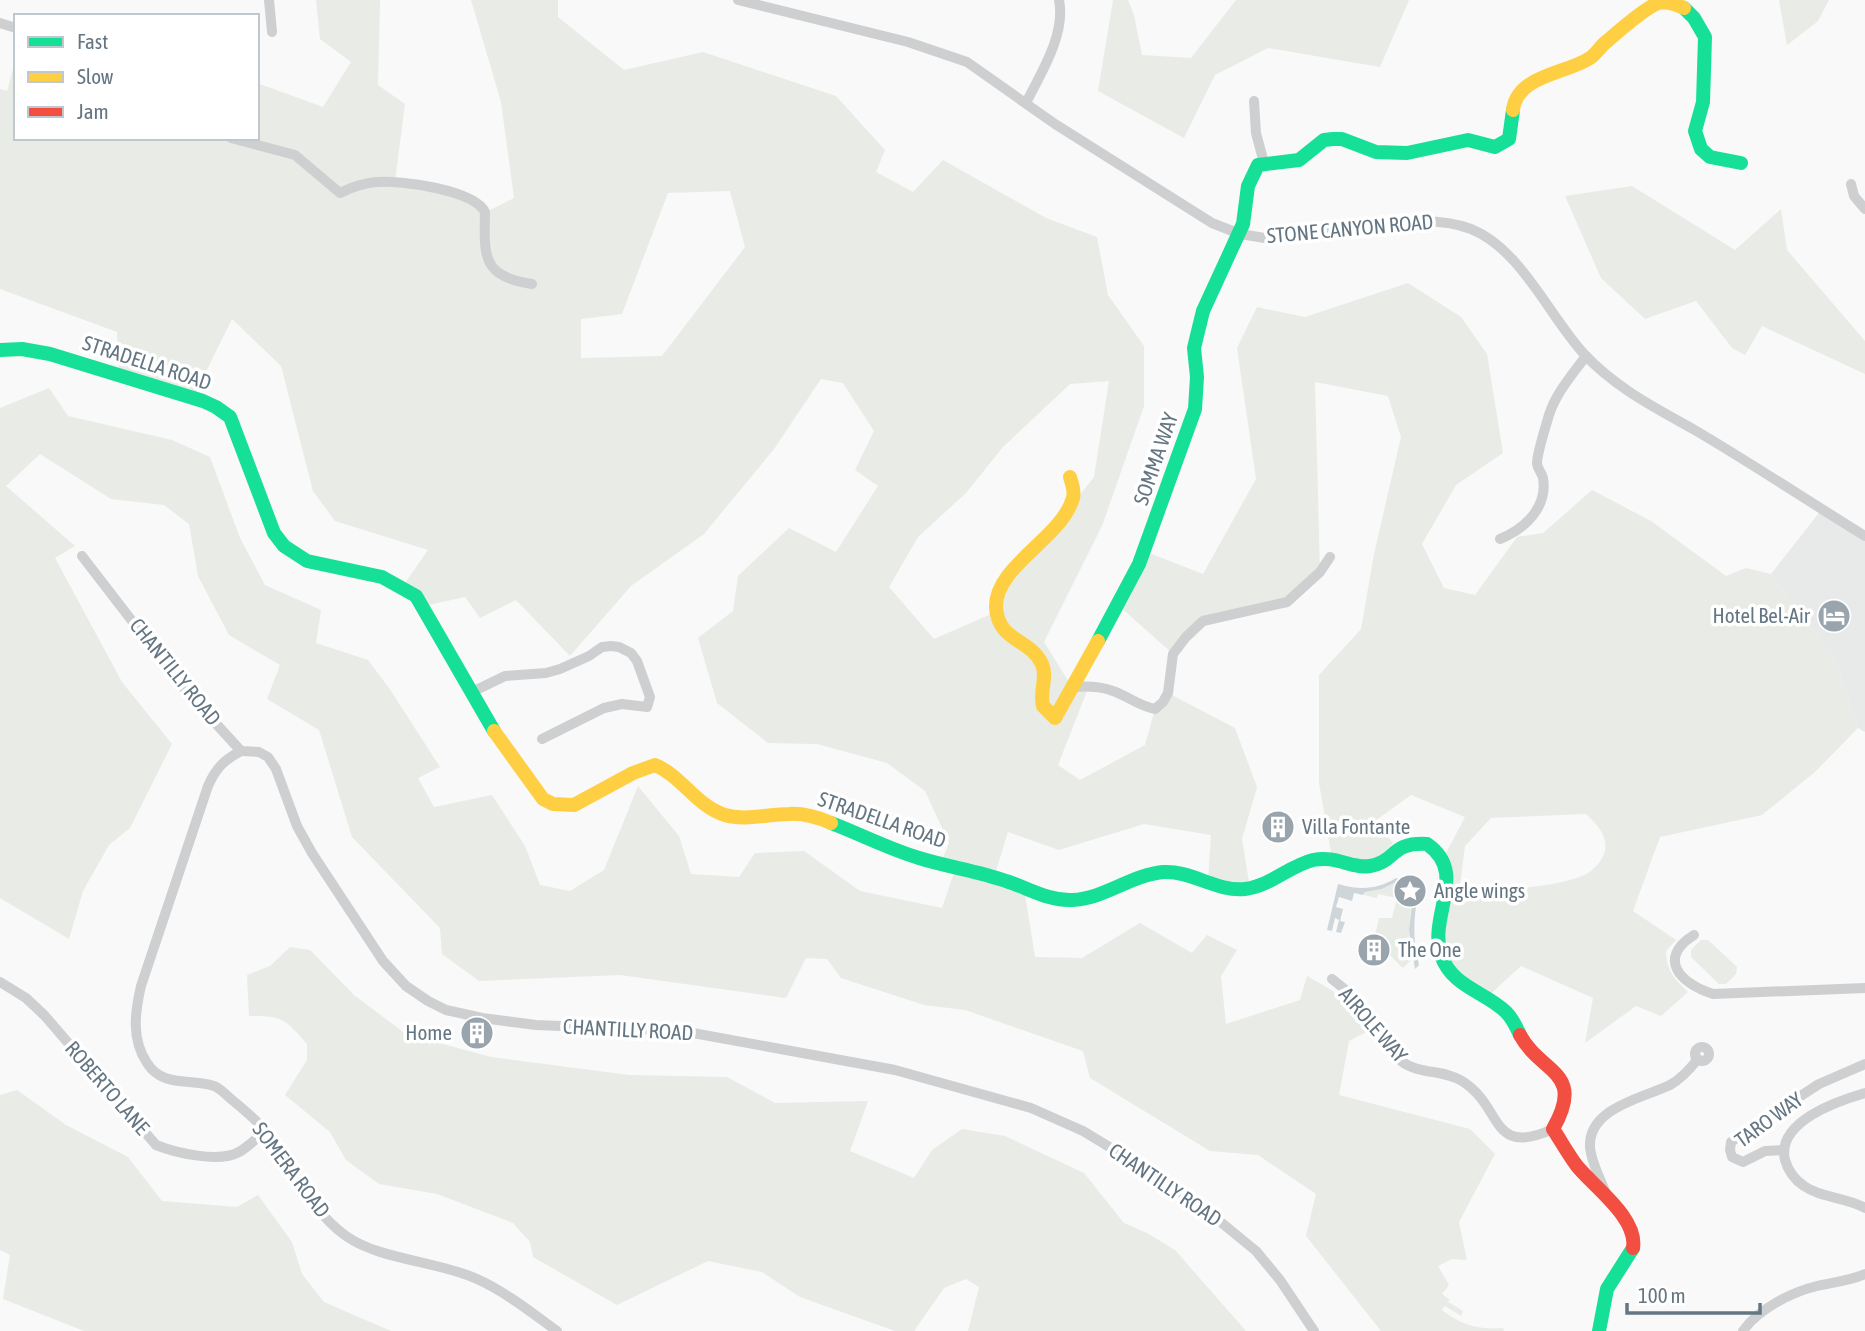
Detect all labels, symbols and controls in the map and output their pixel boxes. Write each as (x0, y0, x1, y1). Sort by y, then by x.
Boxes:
legend (14, 14, 259, 140)
text: Fast (77, 29, 108, 53)
text: Slow (77, 64, 114, 88)
text: Jam (77, 99, 109, 123)
street label: STONE CANYON ROAD (1266, 209, 1434, 247)
street label: STRADELLA ROAD (80, 330, 215, 394)
street label: SOMMA WAY (1128, 409, 1182, 508)
hotel icon: Hotel Bel-Air (1815, 597, 1853, 635)
place label: Hotel Bel-Air (1712, 603, 1811, 627)
street label: CHANTILLY ROAD (125, 613, 226, 730)
street label: STRADELLA ROAD (815, 786, 949, 852)
building icon: Villa Fontante (1259, 808, 1297, 846)
place label: Villa Fontante (1302, 814, 1410, 838)
place icon: Angle wings (1391, 872, 1429, 910)
place label: Angle wings (1434, 878, 1525, 902)
building icon: The One (1355, 931, 1393, 969)
place label: The One (1398, 937, 1461, 961)
street label: AIROLE WAY (1335, 982, 1413, 1067)
building icon: Home (458, 1014, 496, 1052)
street label: CHANTILLY ROAD (562, 1014, 694, 1044)
place label: Home (405, 1020, 452, 1044)
street label: ROBERTO LANE (61, 1036, 155, 1139)
street label: TARO WAY (1730, 1086, 1807, 1152)
street label: SOMERA ROAD (248, 1117, 335, 1221)
street label: CHANTILLY ROAD (1105, 1138, 1226, 1231)
scale bar (1627, 1272, 1760, 1316)
text: 100 m (1638, 1283, 1686, 1307)

